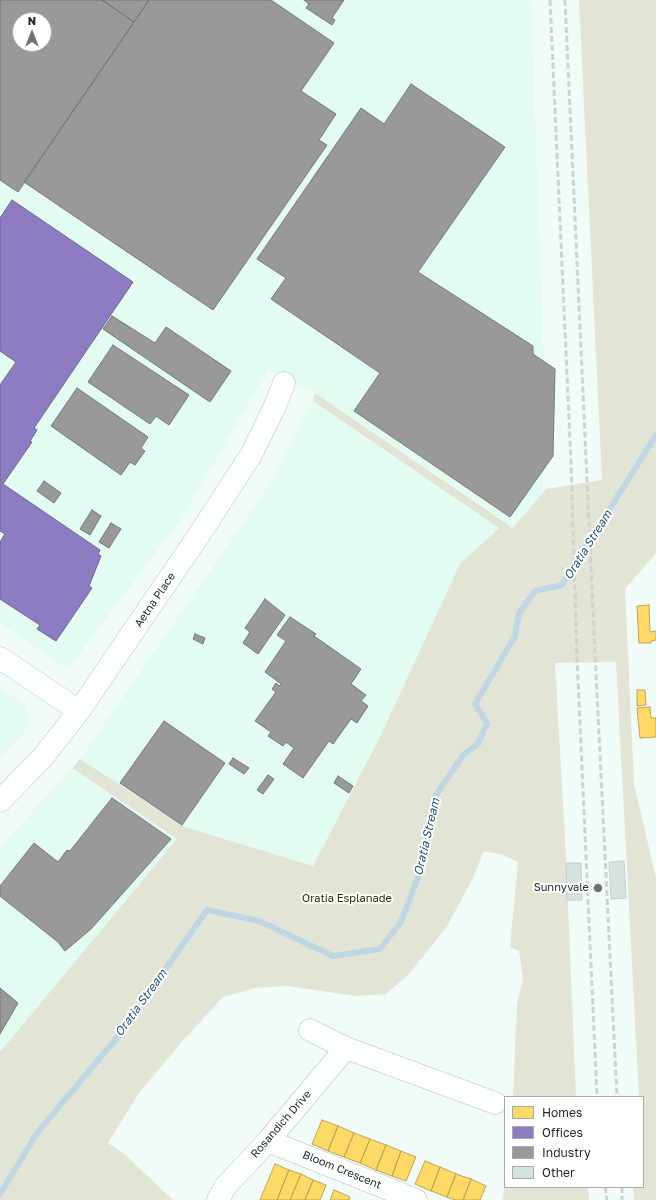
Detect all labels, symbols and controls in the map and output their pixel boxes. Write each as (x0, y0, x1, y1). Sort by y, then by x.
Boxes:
north arrow (12, 12, 52, 52)
text: N (28, 14, 36, 27)
water label: Oratia Stream (561, 508, 615, 582)
street label: Aetna Place (132, 570, 178, 630)
water label: Oratia Stream (411, 797, 443, 877)
place label: Sunnyvale (534, 881, 589, 895)
marker: Sunnyvale (592, 882, 604, 894)
park label: Oratia Esplanade (302, 892, 392, 906)
water label: Oratia Stream (112, 967, 170, 1039)
street label: Rosandich Drive (248, 1087, 314, 1161)
legend (504, 1096, 644, 1188)
text: Homes (542, 1105, 582, 1120)
text: Offices (542, 1125, 583, 1140)
text: Industry (542, 1145, 591, 1160)
street label: Bloom Crescent (301, 1148, 383, 1192)
text: Other (542, 1165, 575, 1180)

